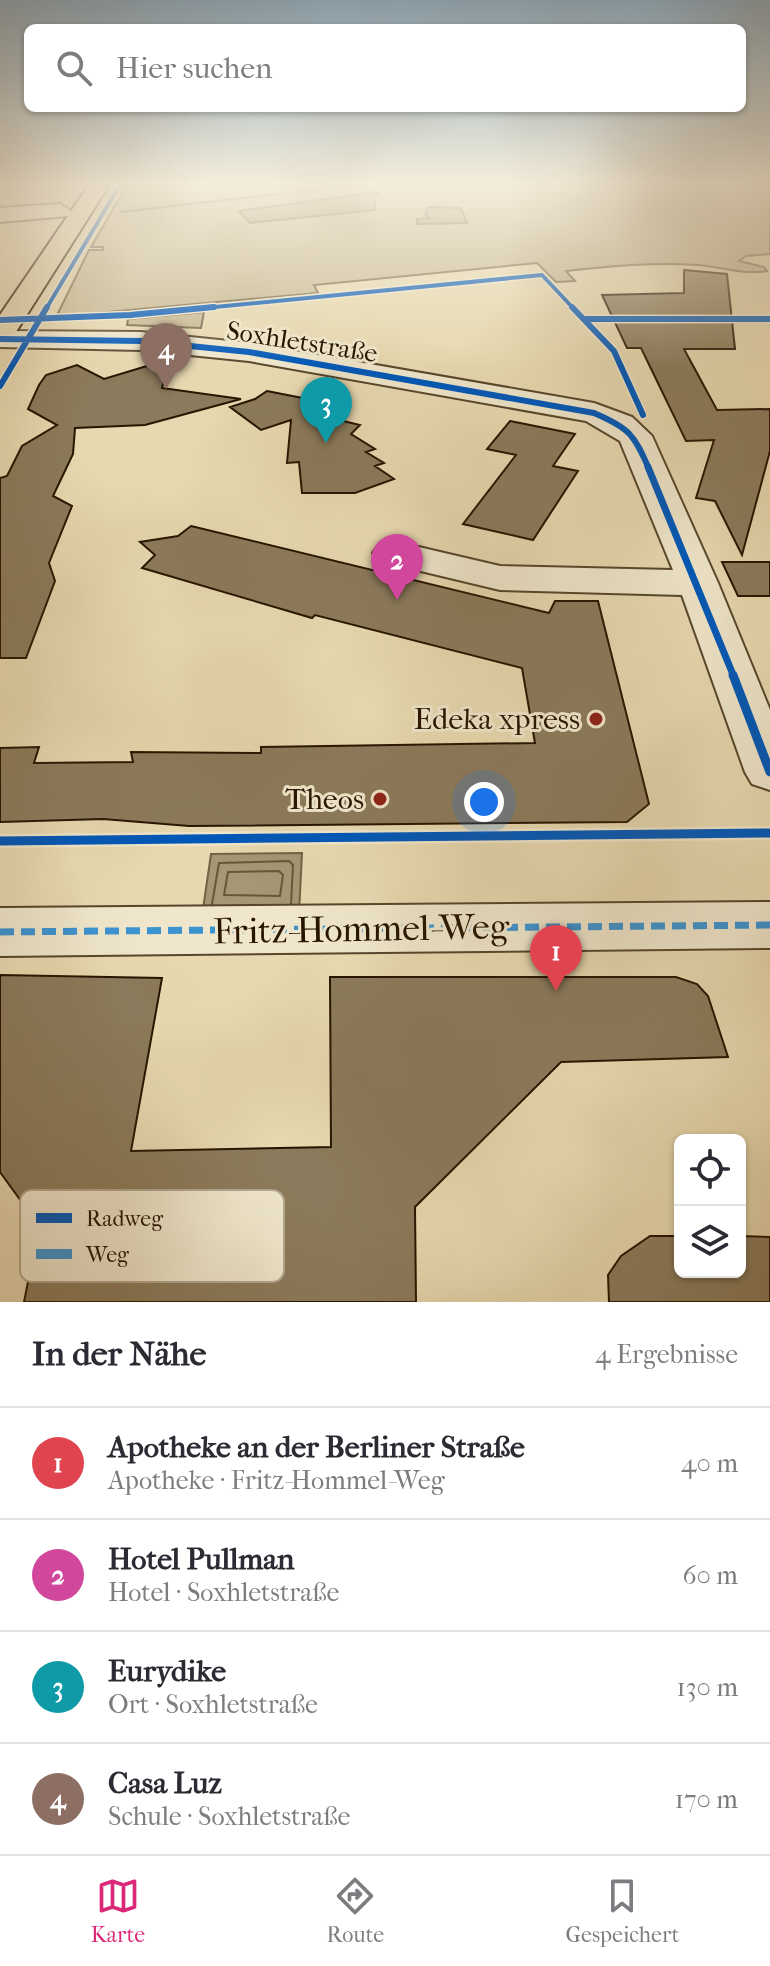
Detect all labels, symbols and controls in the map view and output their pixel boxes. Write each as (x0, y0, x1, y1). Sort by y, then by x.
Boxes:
search box (24, 24, 746, 112)
icon: search (52, 46, 96, 90)
text: Hier suchen (116, 51, 272, 86)
street label: Soxhletstraße (224, 315, 380, 369)
pin: 4 (140, 323, 192, 389)
pin: 3 (300, 377, 352, 443)
pin: 2 (371, 534, 423, 600)
place label: Edeka xpress (414, 702, 580, 737)
marker: Edeka xpress (587, 710, 605, 728)
place label: Theos (285, 782, 364, 817)
your location (464, 782, 504, 822)
marker: Theos (371, 790, 389, 808)
street label: Fritz-Hommel-Weg (213, 905, 510, 953)
pin: 1 (530, 925, 582, 991)
map controls (674, 1134, 746, 1278)
button: locate (674, 1134, 746, 1206)
legend (20, 1190, 284, 1282)
text: Radweg (86, 1206, 163, 1232)
button: layers (674, 1206, 746, 1278)
text: Weg (85, 1242, 129, 1268)
text: In der Nähe (32, 1334, 206, 1374)
text: 4 Ergebnisse (595, 1339, 738, 1370)
text: Apotheke an der Berliner Straße (108, 1430, 525, 1465)
text: 1 (53, 1448, 63, 1479)
text: 40 m (681, 1448, 738, 1479)
text: Apotheke · Fritz-Hommel-Weg (108, 1465, 445, 1496)
text: Hotel Pullman (108, 1542, 295, 1577)
text: 2 (51, 1560, 65, 1591)
text: 60 m (682, 1560, 738, 1591)
text: Hotel · Soxhletstraße (108, 1577, 339, 1608)
text: Eurydike (108, 1654, 226, 1689)
text: 3 (53, 1672, 63, 1703)
text: 130 m (677, 1672, 738, 1703)
text: Ort · Soxhletstraße (108, 1689, 318, 1720)
text: Casa Luz (108, 1766, 222, 1801)
text: 4 (50, 1784, 66, 1815)
text: 170 m (675, 1784, 738, 1815)
text: Schule · Soxhletstraße (108, 1801, 350, 1832)
tab: Karte (91, 1874, 145, 1948)
tab: Route (327, 1874, 384, 1948)
tab: Gespeichert (566, 1874, 679, 1948)

